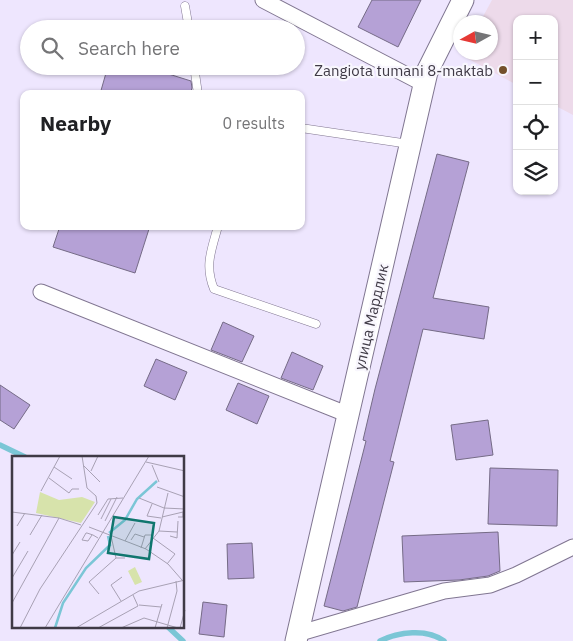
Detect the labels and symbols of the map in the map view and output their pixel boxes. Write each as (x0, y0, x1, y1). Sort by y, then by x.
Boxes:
north arrow (453, 15, 498, 60)
place label: Zangiota tumani 8-maktab (314, 61, 493, 80)
marker: Zangiota tumani 8-maktab (497, 64, 509, 76)
street label: улица Мардлик (350, 262, 392, 372)
inset map (12, 456, 185, 628)

